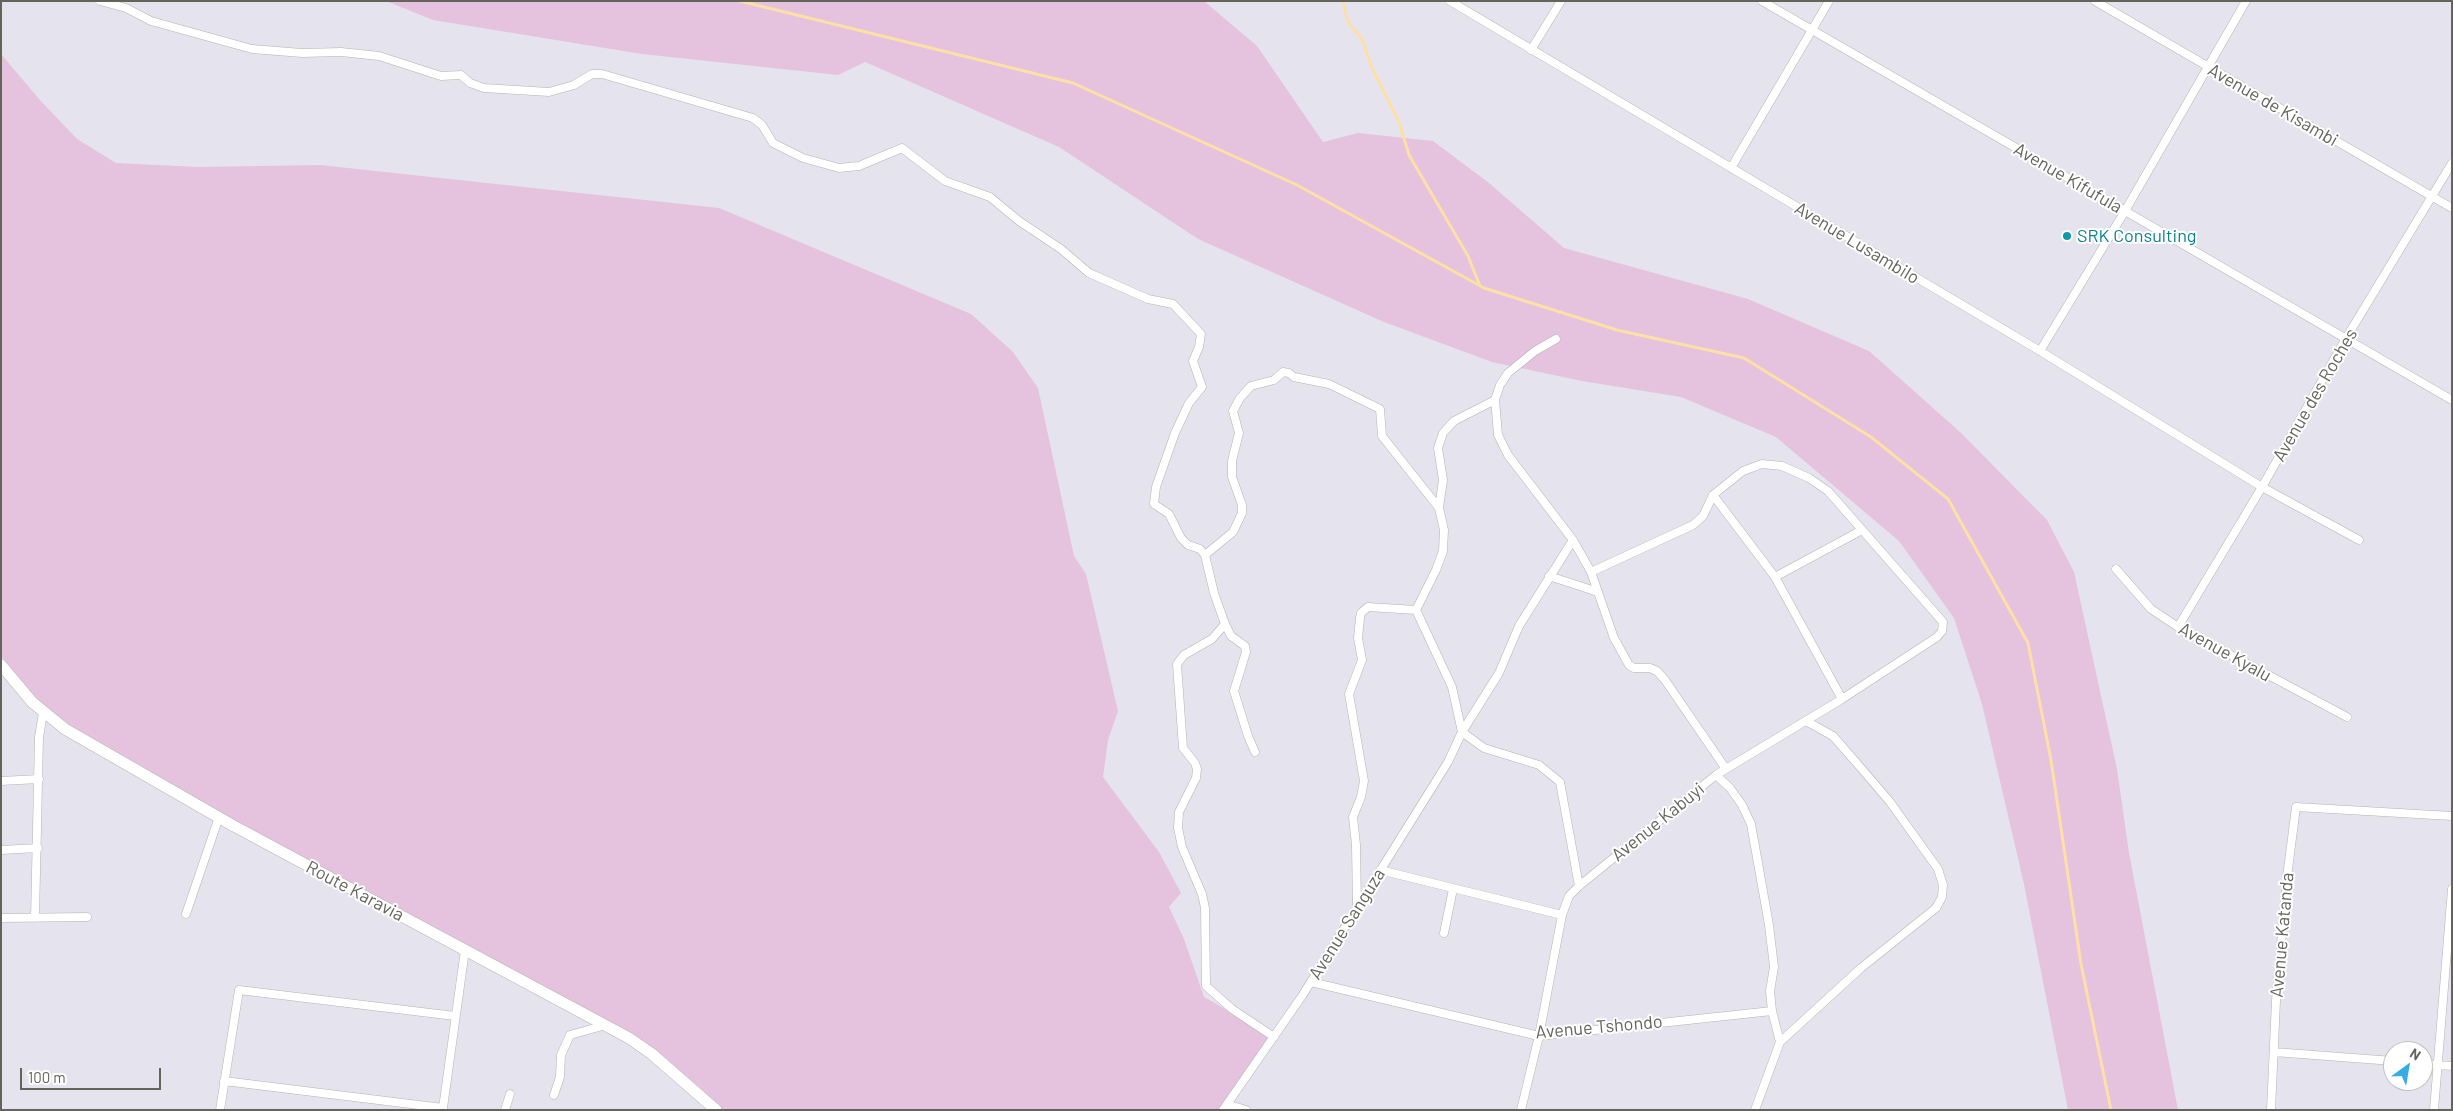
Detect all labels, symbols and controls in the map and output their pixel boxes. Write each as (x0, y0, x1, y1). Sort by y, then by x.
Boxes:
street label: Avenue de Kisambi (2204, 59, 2342, 151)
street label: Avenue Kifufula (2010, 138, 2126, 218)
street label: Avenue Lusambilo (1791, 197, 1923, 289)
place label: SRK Consulting (2077, 225, 2196, 247)
marker: SRK Consulting (2061, 230, 2073, 242)
street label: Avenue des Roches (2268, 325, 2362, 465)
street label: Avenue Kyalu (2175, 618, 2275, 686)
street label: Avenue Kabuyi (1607, 778, 1709, 866)
street label: Route Karavia (302, 856, 408, 926)
street label: Avenue Sanguza (1304, 865, 1390, 983)
street label: Avenue Katanda (2266, 872, 2298, 998)
street label: Avenue Tshondo (1535, 1011, 1663, 1043)
north arrow (2383, 1041, 2433, 1091)
text: N (2407, 1044, 2424, 1063)
scale bar (22, 1058, 164, 1090)
text: 100 m (28, 1068, 66, 1086)

